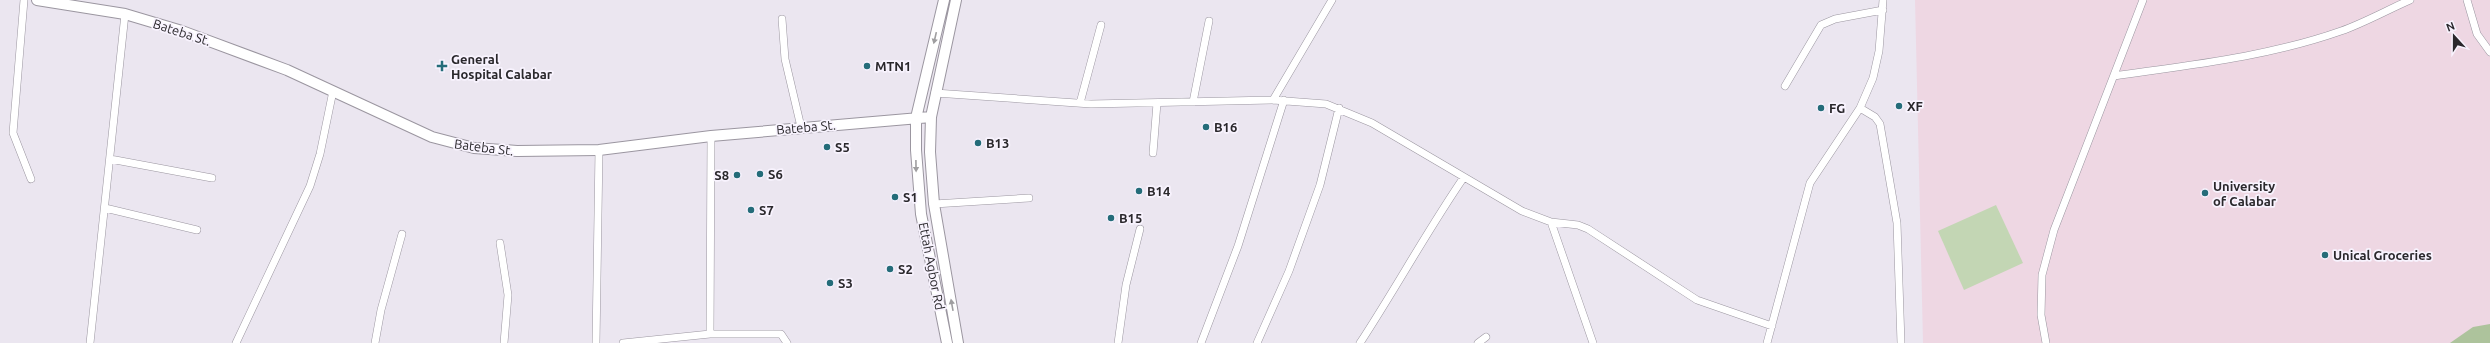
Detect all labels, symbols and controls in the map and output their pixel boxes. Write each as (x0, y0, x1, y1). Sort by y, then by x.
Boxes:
street label: Bateba St. (151, 16, 213, 48)
north arrow (2434, 16, 2474, 56)
text: N (2444, 20, 2456, 34)
one-way arrow (931, 32, 937, 44)
place label: General Hospital Calabar (451, 52, 553, 81)
place label: MTN1 (875, 59, 911, 73)
marker: General Hospital Calabar (436, 60, 448, 72)
marker: MTN1 (862, 61, 872, 71)
place label: XF (1907, 99, 1923, 113)
place label: FG (1829, 101, 1845, 115)
marker: XF (1894, 101, 1904, 111)
marker: FG (1816, 103, 1826, 113)
street label: Bateba St. (776, 117, 836, 137)
place label: B16 (1214, 120, 1237, 134)
marker: B16 (1201, 122, 1211, 132)
street label: Bateba St. (453, 136, 515, 158)
place label: B13 (986, 136, 1009, 150)
marker: B13 (973, 138, 983, 148)
place label: S5 (835, 140, 850, 154)
marker: S5 (822, 142, 832, 152)
one-way arrow (913, 160, 919, 173)
place label: S6 (768, 167, 783, 181)
place label: S8 (714, 168, 729, 182)
marker: S6 (755, 169, 765, 179)
marker: S8 (732, 170, 742, 180)
place label: University of Calabar (2213, 179, 2277, 208)
place label: B14 (1147, 184, 1170, 198)
marker: B14 (1134, 186, 1144, 196)
marker: University of Calabar (2200, 188, 2210, 198)
place label: S1 (903, 190, 918, 204)
marker: S1 (890, 192, 900, 202)
place label: S7 (759, 203, 774, 217)
marker: S7 (746, 205, 756, 215)
place label: B15 (1119, 211, 1142, 225)
marker: B15 (1106, 213, 1116, 223)
street label: Ettah Agbor Rd (917, 221, 947, 311)
place label: Unical Groceries (2333, 248, 2432, 262)
marker: Unical Groceries (2320, 250, 2330, 260)
place label: S2 (898, 262, 913, 276)
marker: S2 (885, 264, 895, 274)
place label: S3 (838, 276, 853, 290)
marker: S3 (825, 278, 835, 288)
one-way arrow (948, 298, 954, 311)

